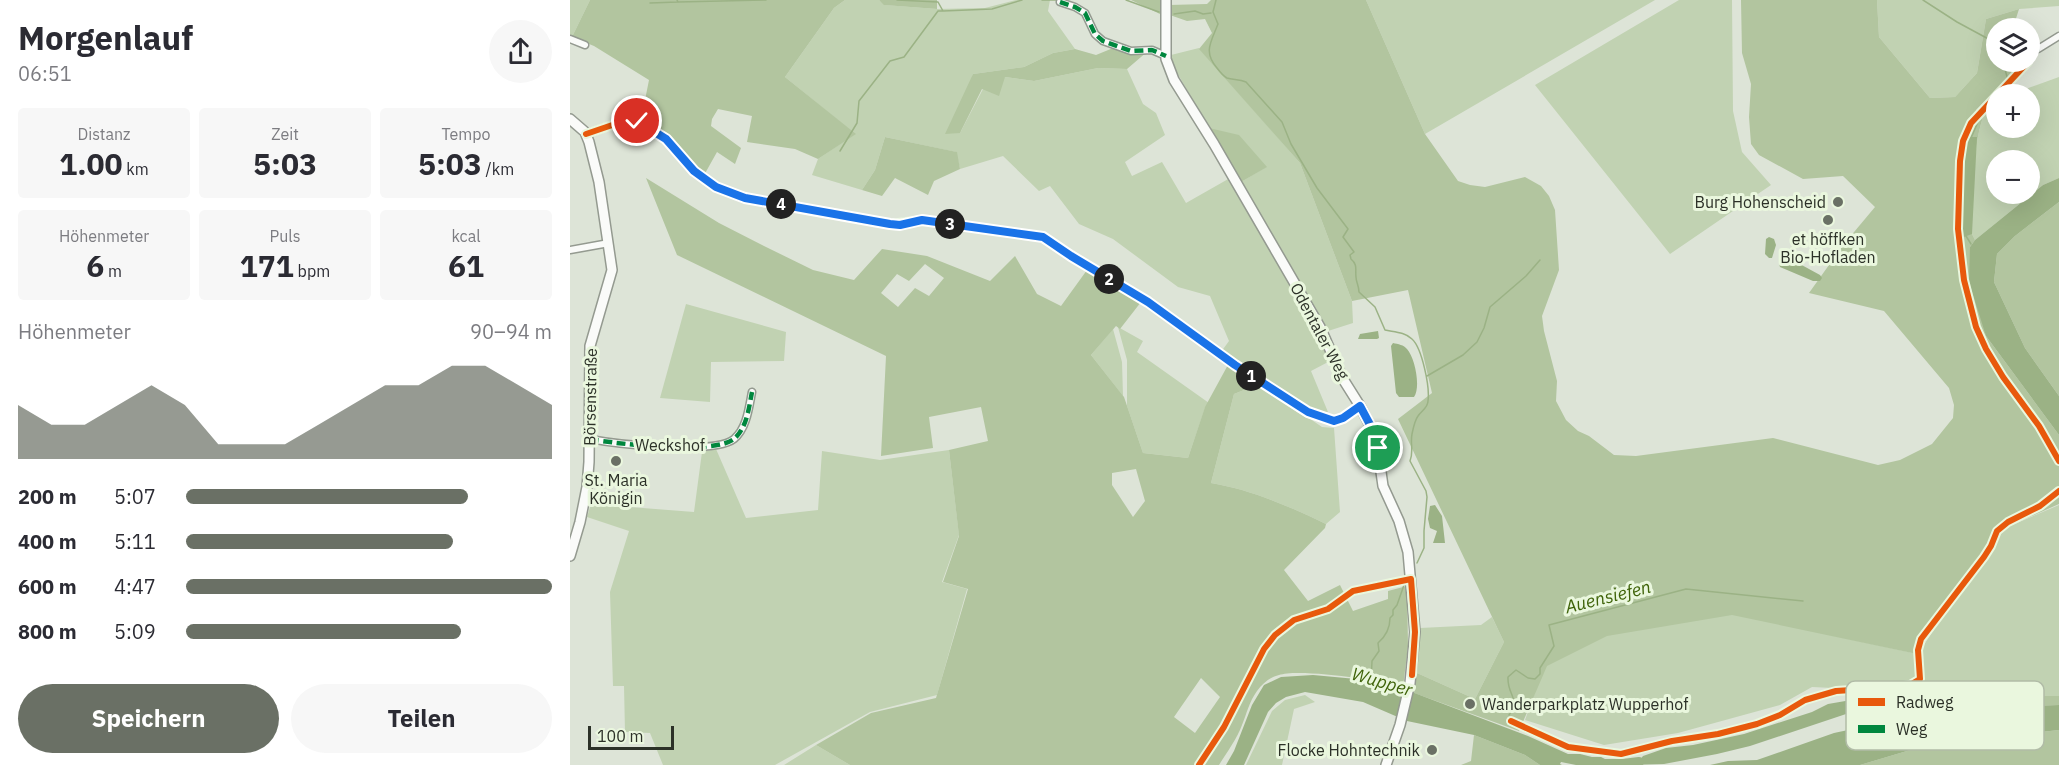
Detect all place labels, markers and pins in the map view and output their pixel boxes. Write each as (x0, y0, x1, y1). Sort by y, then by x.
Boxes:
pin (611, 95, 662, 146)
pin: 4 (766, 189, 796, 219)
place label: Burg Hohenscheid (1695, 192, 1826, 212)
marker: Burg Hohenscheid (1831, 195, 1845, 209)
pin: 3 (935, 209, 965, 239)
marker: et höffken Bio-Hofladen (1821, 213, 1835, 227)
place label: et höffken Bio-Hofladen (1780, 229, 1876, 267)
pin: 2 (1094, 264, 1124, 294)
pin: 1 (1236, 361, 1266, 391)
pin (1352, 422, 1403, 473)
marker: St. Maria Königin (609, 454, 623, 468)
place label: St. Maria Königin (585, 470, 648, 508)
place label: Wanderparkplatz Wupperhof (1482, 694, 1688, 714)
marker: Wanderparkplatz Wupperhof (1463, 697, 1477, 711)
place label: Flocke Hohntechnik (1278, 740, 1421, 760)
marker: Flocke Hohntechnik (1425, 743, 1439, 757)

